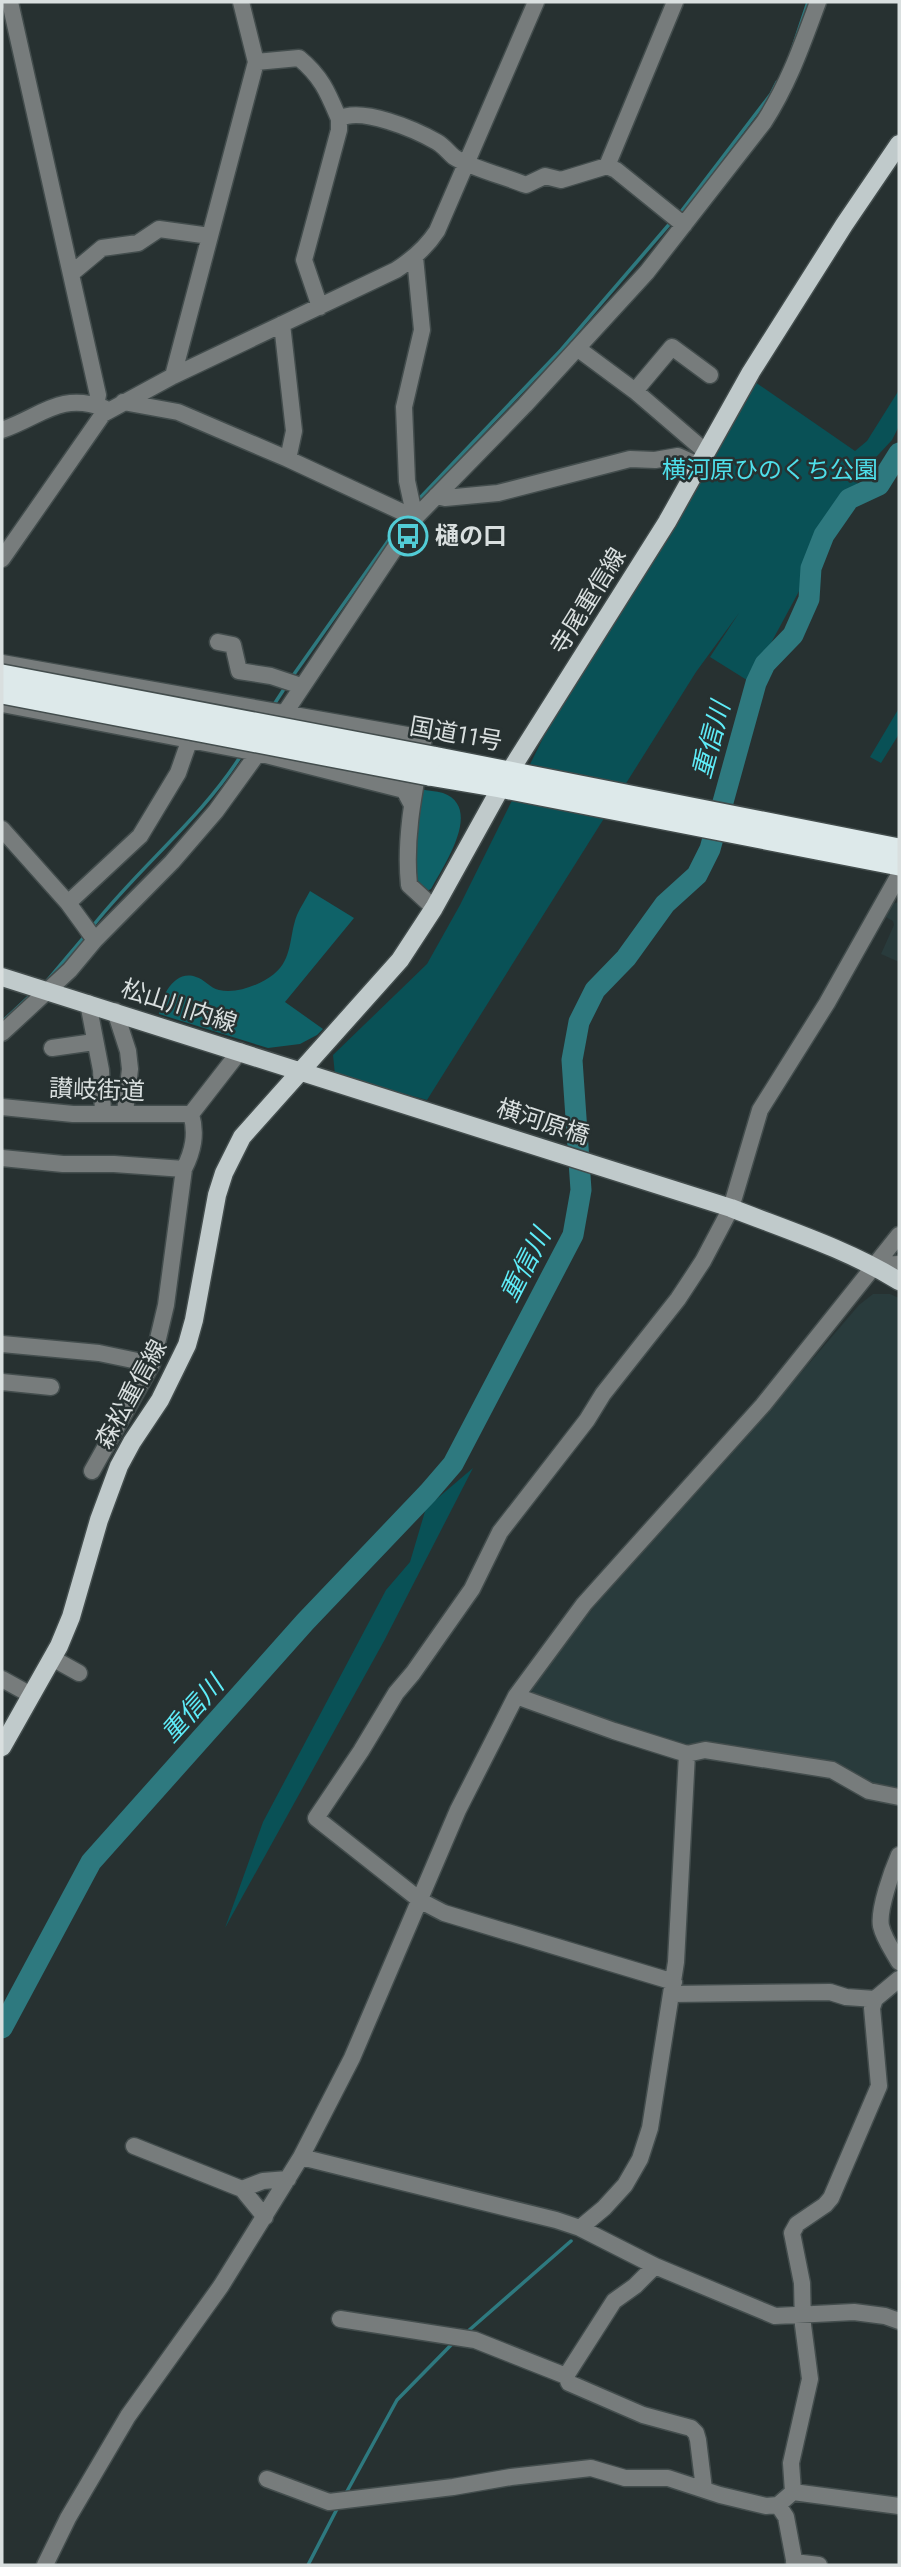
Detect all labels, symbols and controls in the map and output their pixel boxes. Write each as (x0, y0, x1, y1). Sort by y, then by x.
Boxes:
park label: 横河原ひのくち公園 (662, 452, 878, 487)
bus stop icon: 樋の口 (387, 515, 429, 557)
place label: 樋の口 (435, 518, 507, 553)
street label: 寺尾重信線 (541, 541, 634, 661)
water label: 重信川 (683, 695, 740, 783)
street label: 国道11号 (407, 708, 505, 759)
street label: 松山川内線 (117, 970, 242, 1041)
street label: 讃岐街道 (48, 1070, 146, 1109)
street label: 横河原橋 (492, 1090, 594, 1153)
water label: 重信川 (490, 1219, 561, 1308)
street label: 森松重信線 (86, 1333, 175, 1455)
water label: 重信川 (152, 1665, 234, 1751)

